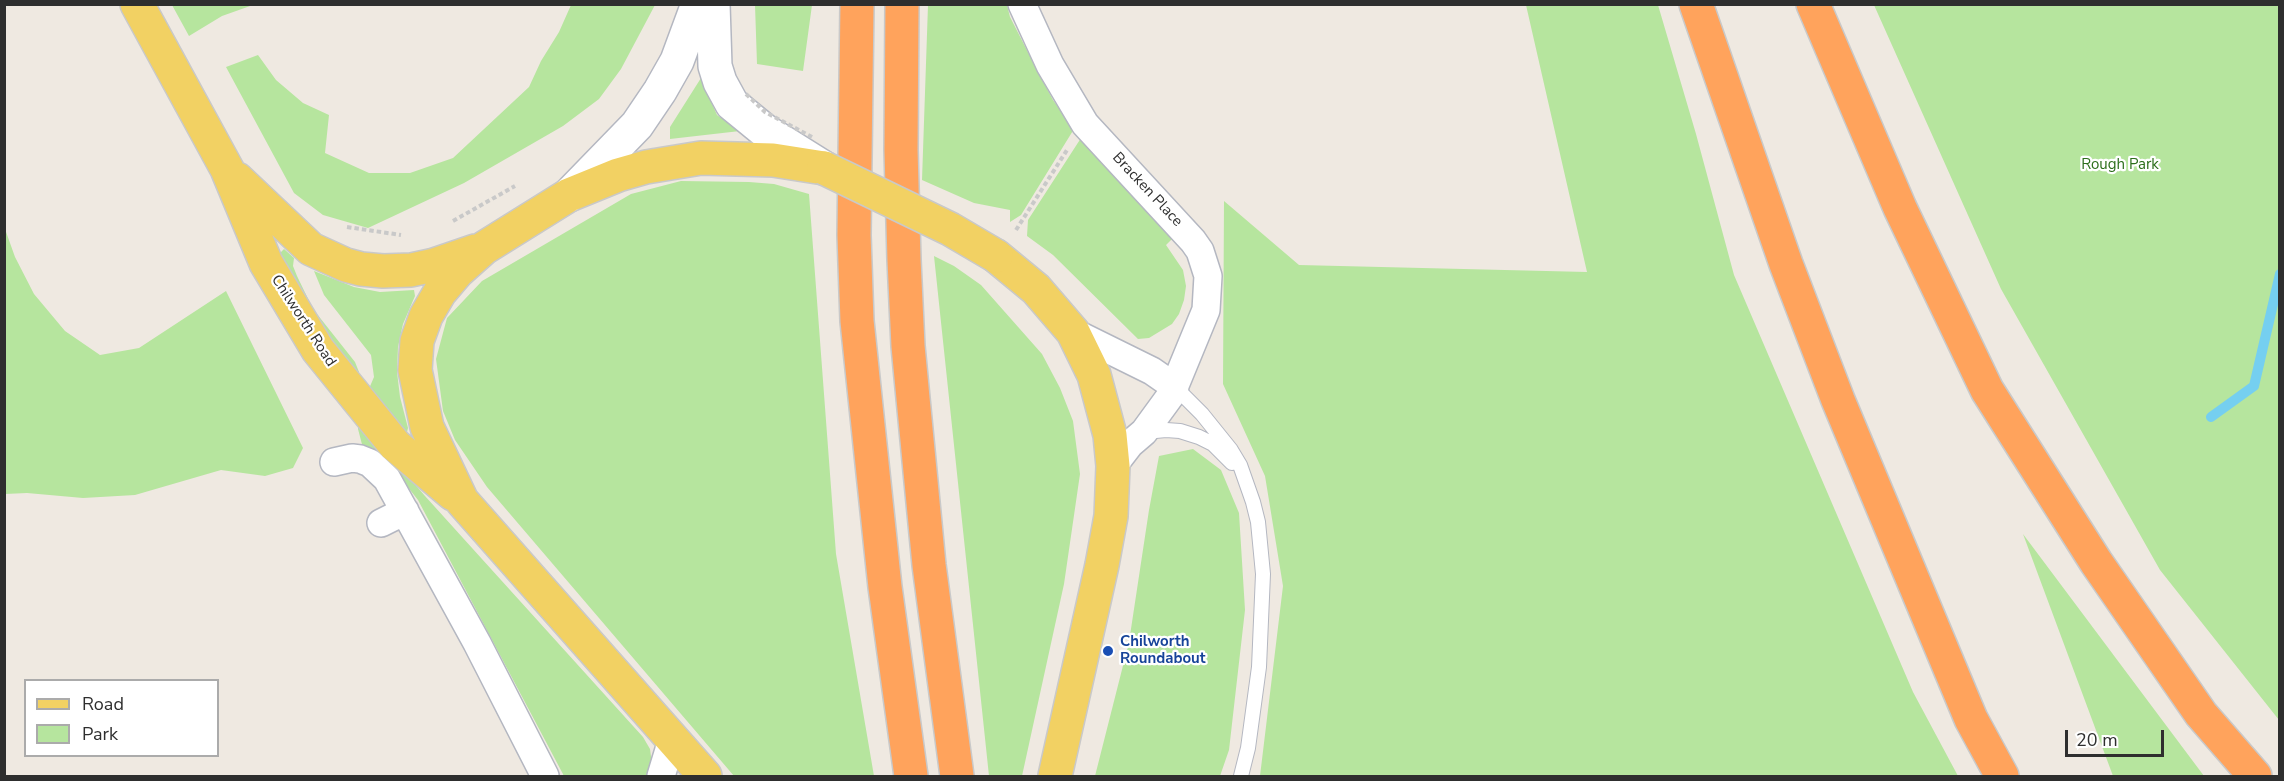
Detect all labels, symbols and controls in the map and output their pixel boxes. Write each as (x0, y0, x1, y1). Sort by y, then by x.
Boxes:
street label: Bracken Place (1108, 149, 1186, 231)
park label: Rough Park (2081, 156, 2159, 174)
street label: Chilworth Road (267, 272, 339, 370)
place label: Chilworth Roundabout (1120, 633, 1205, 668)
marker: Chilworth Roundabout (1101, 644, 1115, 658)
legend (24, 679, 219, 757)
text: Road (82, 692, 124, 716)
scale bar (2068, 718, 2167, 756)
text: Park (82, 722, 118, 746)
text: 20 m (2076, 728, 2118, 752)

